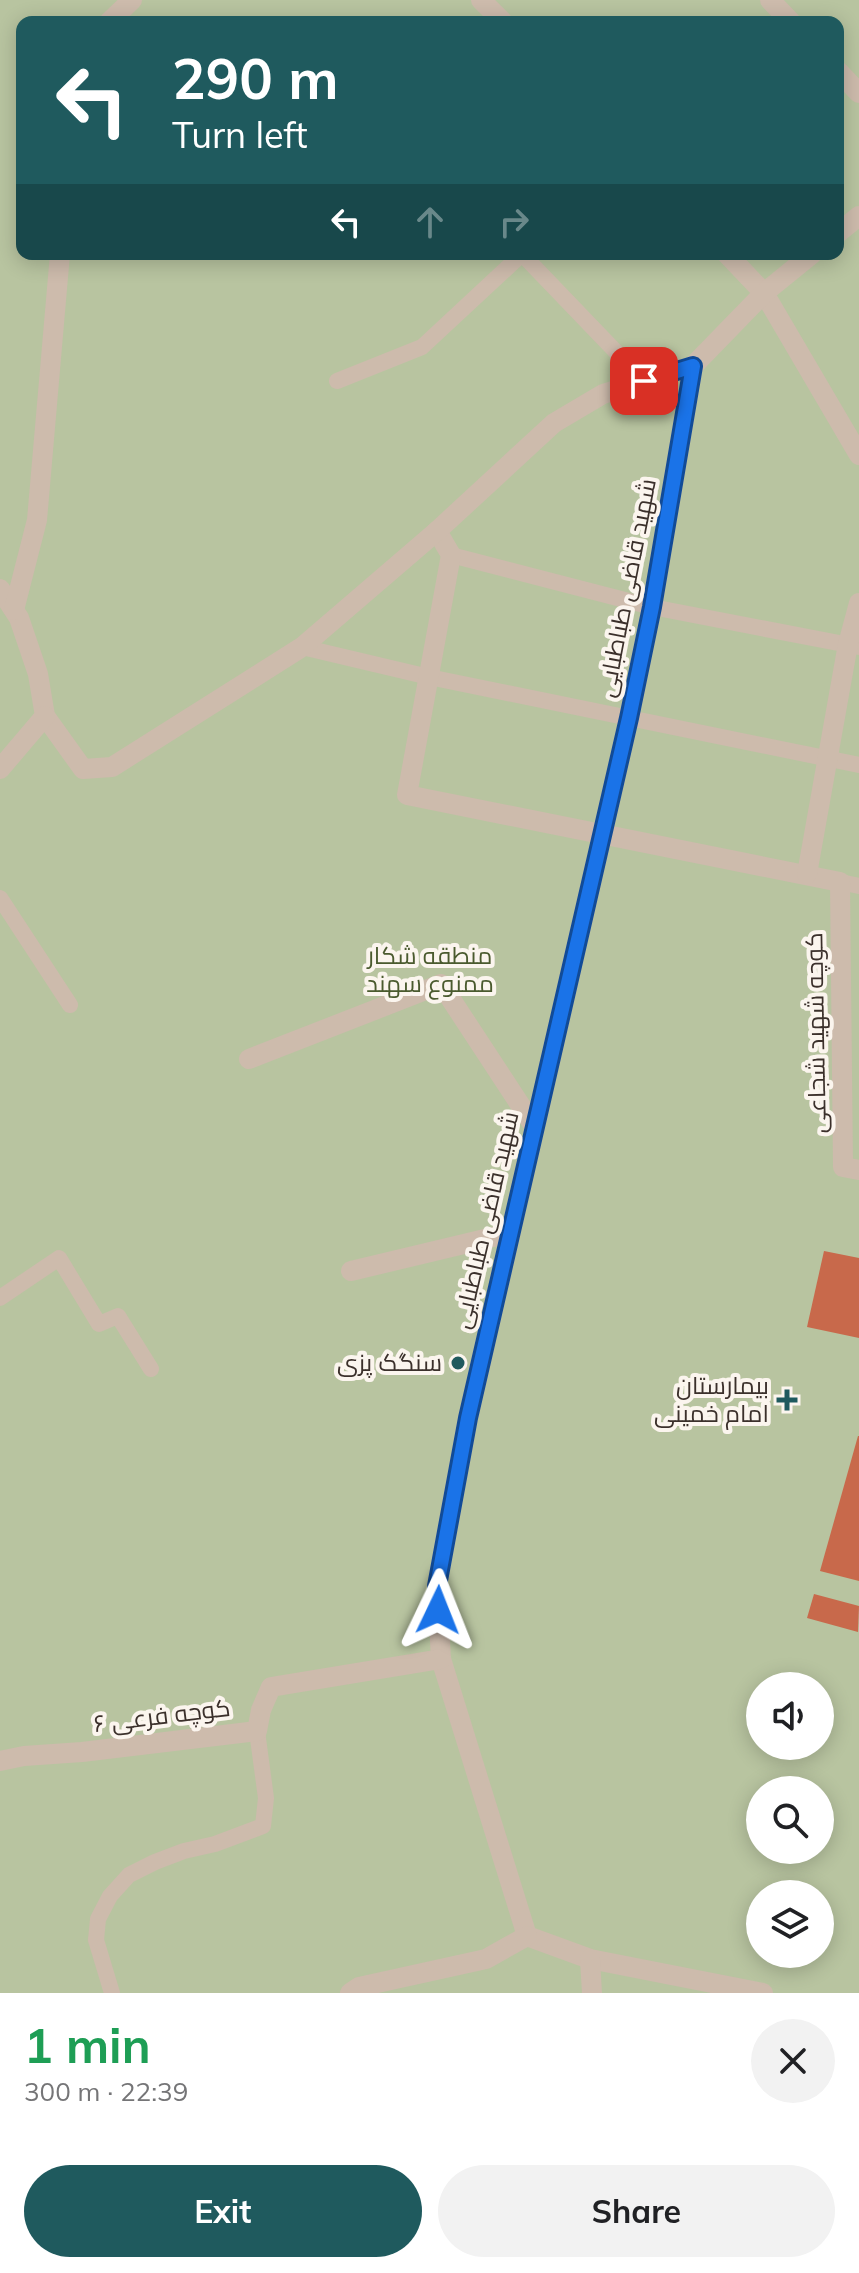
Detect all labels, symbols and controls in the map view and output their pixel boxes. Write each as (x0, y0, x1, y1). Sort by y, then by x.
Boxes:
text: 290 m (172, 43, 339, 113)
icon: left (40, 48, 144, 152)
text: Turn left (172, 112, 308, 157)
icon: left (324, 200, 368, 244)
icon: ahead (408, 200, 452, 244)
icon: right (492, 200, 536, 244)
pin (610, 347, 678, 415)
icon: arrive (622, 359, 666, 403)
street label: شهید قاضی طباطبایی (590, 476, 662, 700)
street label: کوچه شهید شجاعی (798, 932, 834, 1134)
park label: منطقه شکار ممنوع سهند (366, 940, 494, 1000)
street label: شهید قاضی طباطبایی (445, 1108, 525, 1331)
place label: سنگک پزی (337, 1347, 442, 1379)
marker: سنگک پزی (449, 1354, 467, 1372)
place label: بیمارستان امام خمینی (654, 1370, 769, 1430)
marker: بیمارستان امام خمینی (776, 1389, 798, 1411)
position arrow (396, 1568, 480, 1652)
map controls (746, 1672, 834, 1968)
button: sound (746, 1672, 834, 1760)
street label: کوچه فرعی ۶ (92, 1692, 232, 1740)
button: search (746, 1776, 834, 1864)
button: layers (746, 1880, 834, 1968)
text: 1 min (24, 2015, 151, 2075)
button: close (751, 2019, 835, 2103)
text: 300 m · 22:39 (24, 2075, 188, 2108)
button: Exit (24, 2165, 422, 2257)
button: Share (438, 2165, 835, 2257)

